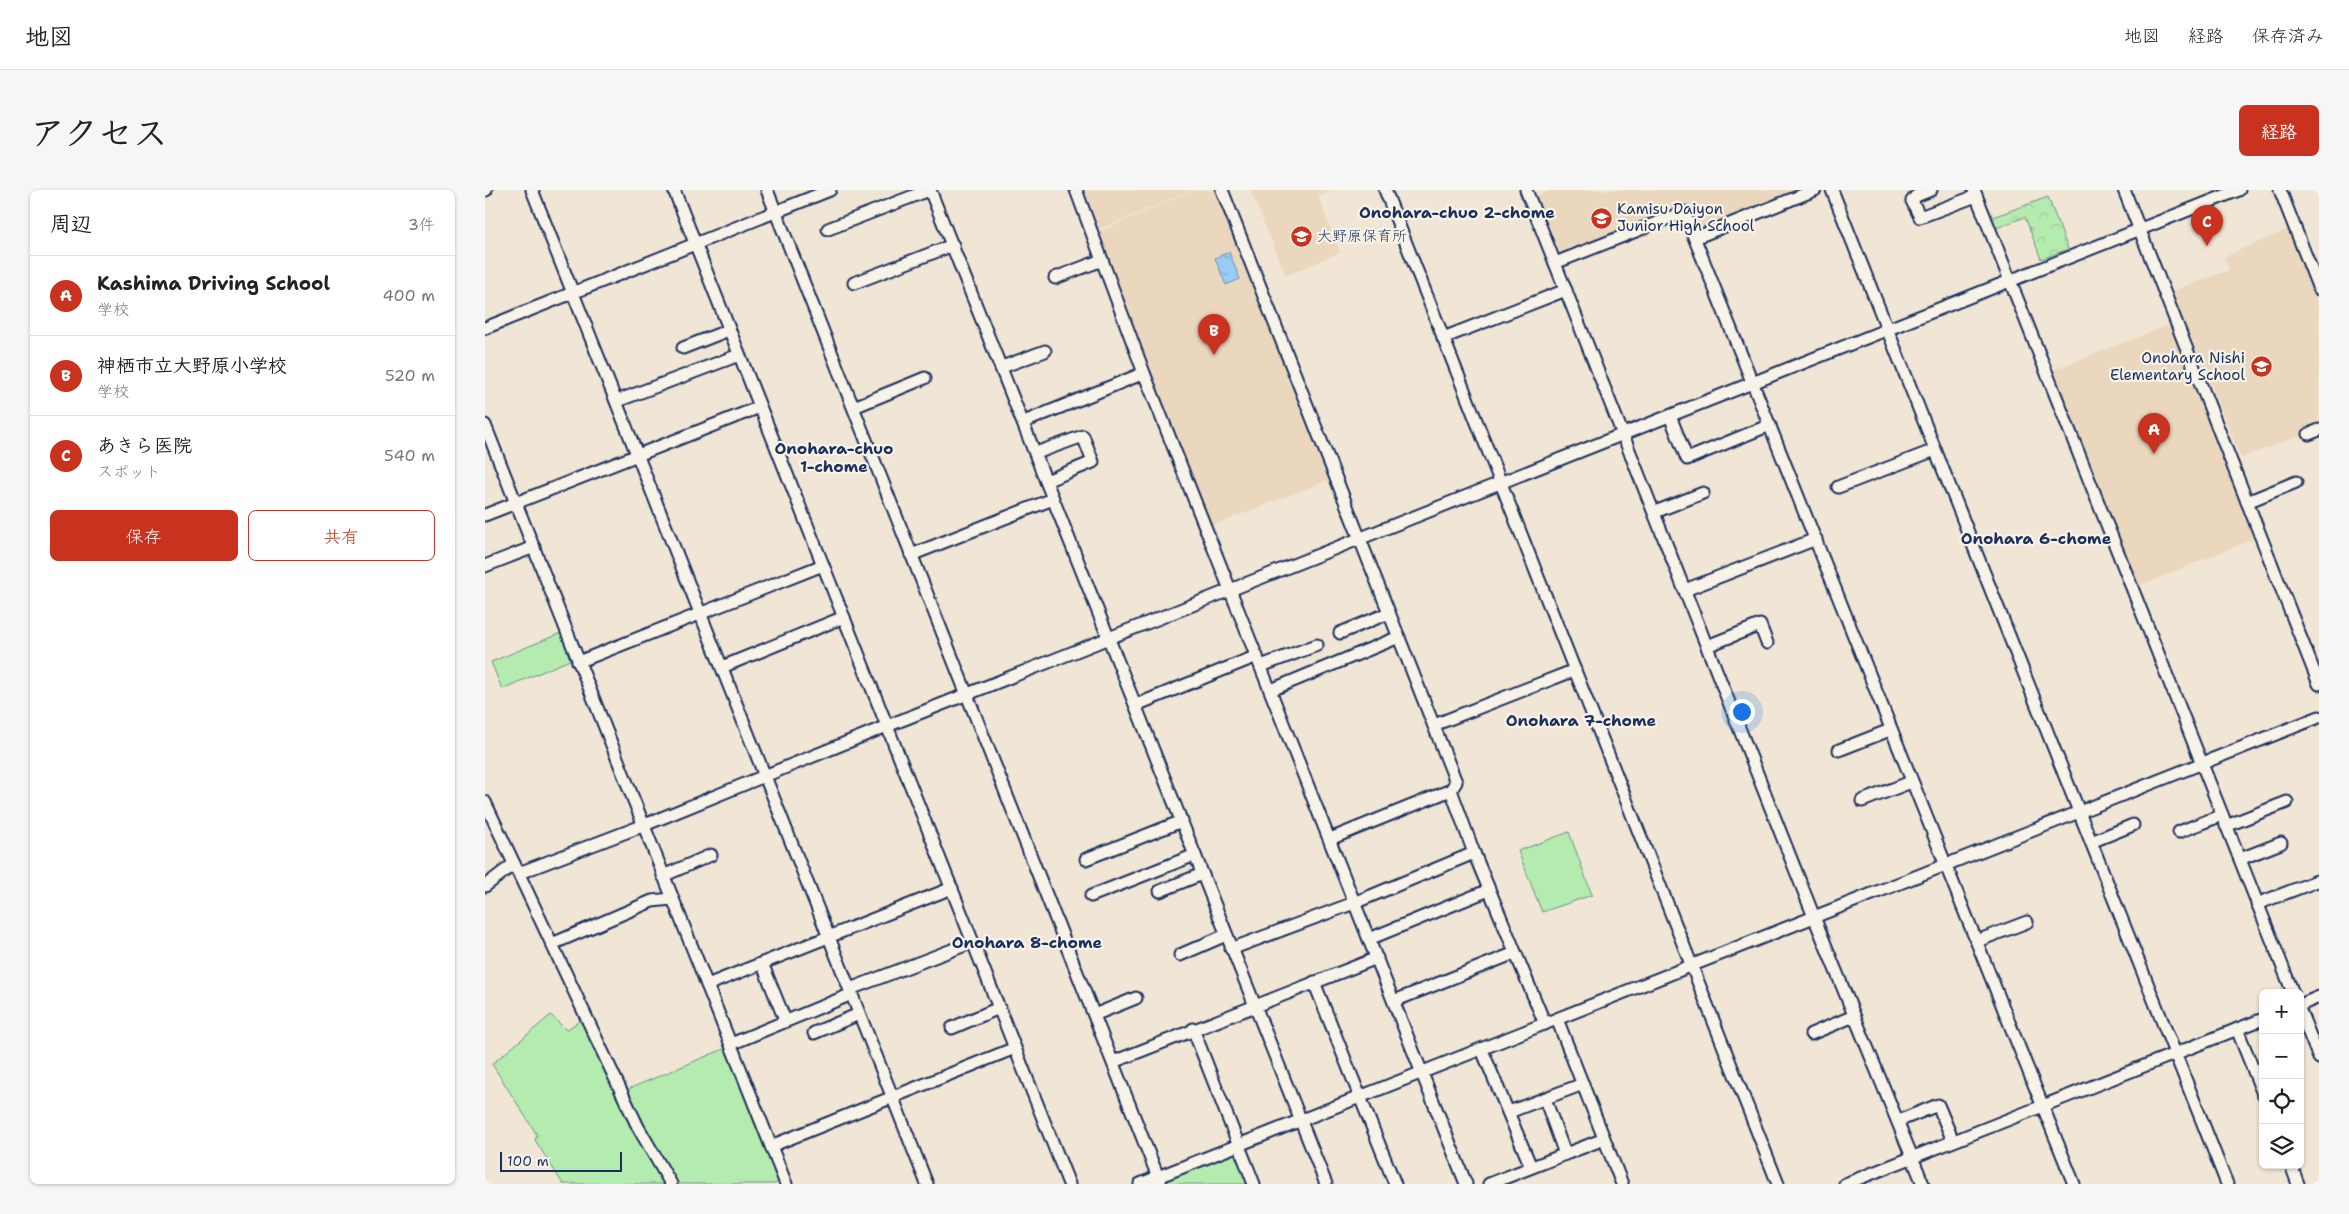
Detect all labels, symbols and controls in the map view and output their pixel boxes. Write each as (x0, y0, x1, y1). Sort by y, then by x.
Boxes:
text: 地図 (25, 21, 73, 53)
text: 地図 (2124, 24, 2160, 48)
text: 経路 (2188, 24, 2224, 48)
text: 保存済み (2252, 24, 2324, 48)
button: 経路 (2239, 105, 2319, 156)
text: アクセス (30, 109, 168, 156)
place label: Kamisu Daiyon Junior High School (1617, 199, 1755, 236)
district label: Onohara-chuo 2-chome (1359, 202, 1555, 223)
pin: C (2191, 205, 2223, 246)
school or university icon: Kamisu Daiyon Junior High School (1589, 206, 1613, 230)
text: 周辺 (50, 210, 92, 238)
text: 3件 (408, 214, 435, 235)
school or university icon: 大野原保育所 (1289, 224, 1313, 248)
place label: 大野原保育所 (1317, 226, 1407, 246)
text: Kashima Driving School (97, 271, 330, 296)
text: A (60, 285, 72, 306)
text: 400 m (382, 285, 435, 306)
text: 学校 (97, 299, 129, 320)
pin: B (1198, 314, 1230, 355)
place label: Onohara Nishi Elementary School (2110, 348, 2245, 385)
text: 神栖市立大野原小学校 (97, 353, 287, 378)
school or university icon: Onohara Nishi Elementary School (2249, 355, 2273, 379)
text: B (61, 365, 71, 386)
text: 520 m (385, 365, 435, 386)
text: 学校 (97, 381, 129, 402)
pin: A (2138, 413, 2170, 454)
text: あきら医院 (97, 433, 192, 458)
district label: Onohara-chuo 1-chome (775, 438, 894, 477)
text: C (61, 445, 71, 466)
text: 540 m (384, 445, 435, 466)
text: スポット (97, 461, 161, 482)
button: 保存 (50, 510, 238, 561)
button: 共有 (248, 510, 435, 561)
district label: Onohara 6-chome (1961, 528, 2112, 549)
your location (1729, 699, 1755, 725)
district label: Onohara 7-chome (1506, 710, 1657, 731)
district label: Onohara 8-chome (952, 932, 1103, 953)
map controls (2259, 989, 2304, 1169)
button: + (2259, 989, 2304, 1034)
button: − (2259, 1034, 2304, 1079)
button: locate (2259, 1079, 2304, 1124)
button: layers (2259, 1124, 2304, 1169)
scale bar (500, 1149, 623, 1172)
text: 100 m (507, 1152, 549, 1170)

